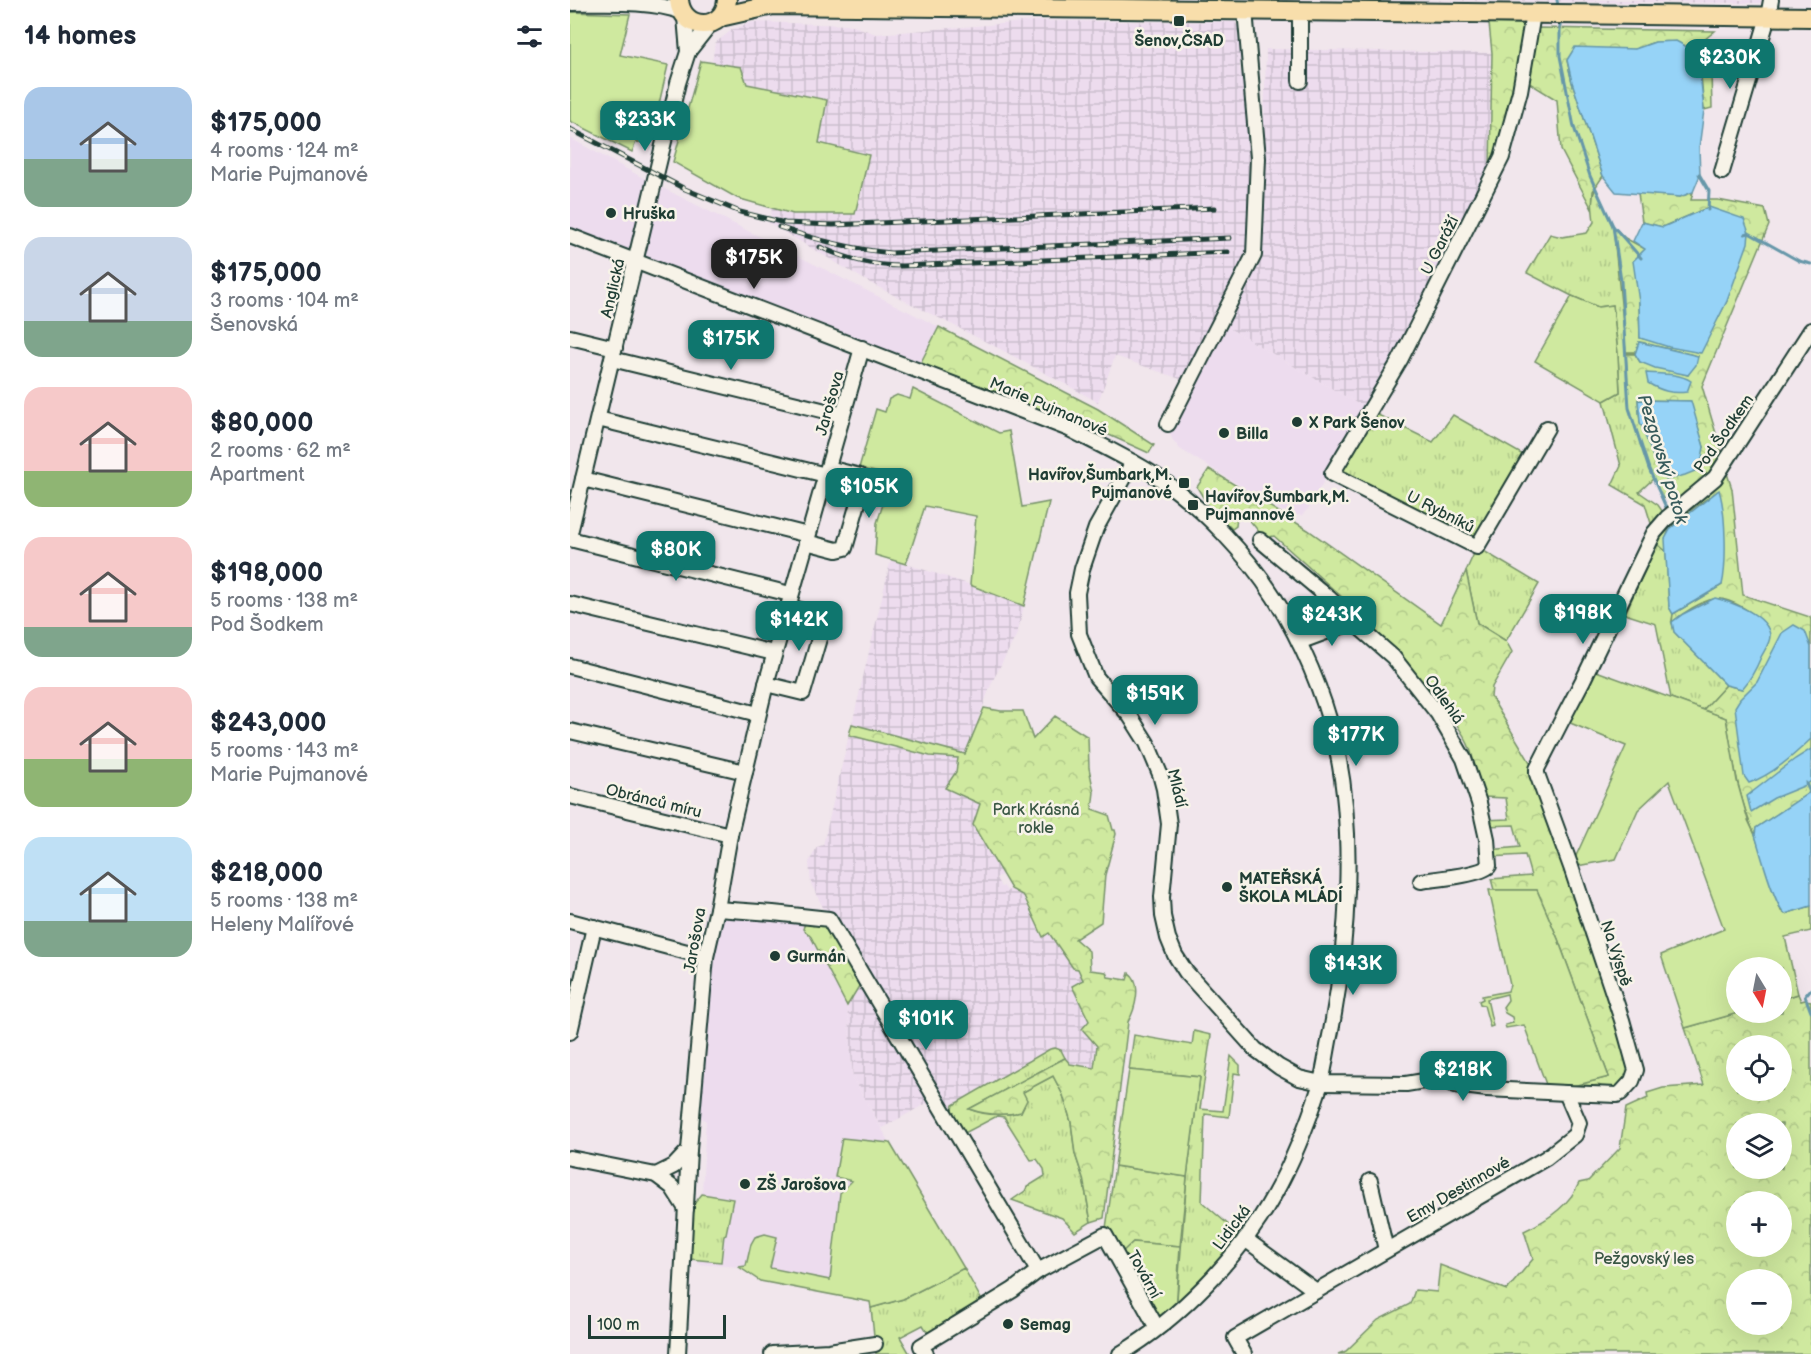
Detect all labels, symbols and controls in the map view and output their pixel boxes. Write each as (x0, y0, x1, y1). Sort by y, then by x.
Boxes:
marker: Šenov,ČSAD (1172, 14, 1186, 28)
icon: filters (513, 20, 546, 53)
text: 14 homes (24, 21, 136, 52)
place label: Šenov,ČSAD (1134, 29, 1224, 51)
pin: $230K (1688, 39, 1772, 90)
text: $230K (1699, 46, 1761, 70)
pin: $233K (603, 101, 687, 152)
text: $175,000 (210, 108, 322, 139)
text: $233K (614, 108, 676, 132)
icon: home (72, 111, 144, 183)
text: 4 rooms · 124 m² (210, 139, 359, 163)
text: Marie Pujmanové (210, 163, 368, 187)
place label: Hruška (623, 205, 675, 224)
marker: Hruška (604, 206, 618, 220)
street label: U Garáží (1417, 213, 1463, 278)
pin: $175K (712, 239, 796, 290)
text: $175K (725, 246, 783, 270)
street label: Anglická (597, 257, 630, 320)
text: $175,000 (210, 258, 322, 289)
icon: home (72, 261, 144, 333)
text: 3 rooms · 104 m² (210, 289, 359, 313)
text: Šenovská (210, 313, 298, 337)
pin: $175K (689, 320, 773, 371)
text: $175K (702, 327, 760, 351)
street label: Jarošova (812, 369, 849, 438)
street label: Marie Pujmanové (987, 374, 1111, 441)
street label: Pod Šodkem (1689, 390, 1758, 477)
water label: Pezgovský potok (1633, 392, 1693, 528)
text: $80,000 (210, 408, 313, 439)
icon: home (72, 411, 144, 483)
place label: X Park Šenov (1309, 411, 1405, 433)
marker: X Park Šenov (1290, 415, 1304, 429)
place label: Billa (1236, 425, 1268, 444)
marker: Billa (1217, 426, 1231, 440)
text: 2 rooms · 62 m² (210, 439, 351, 463)
text: Apartment (210, 463, 305, 487)
place label: Havířov,Šumbark,M. Pujmanové (1028, 463, 1172, 503)
pin: $105K (827, 468, 911, 519)
text: $105K (839, 475, 899, 499)
marker: Havířov,Šumbark,M. Pujmanové (1177, 476, 1191, 490)
place label: Havířov,Šumbark,M. Pujmannové (1205, 485, 1349, 525)
street label: U Rybníků (1403, 487, 1477, 537)
marker: Havířov,Šumbark,M. Pujmannové (1186, 498, 1200, 512)
pin: $80K (640, 531, 712, 582)
text: $80K (650, 538, 702, 562)
text: $198,000 (210, 558, 323, 589)
icon: home (72, 561, 144, 633)
text: 5 rooms · 138 m² (210, 589, 358, 613)
pin: $198K (1541, 594, 1625, 645)
pin: $243K (1290, 596, 1374, 647)
pin: $142K (757, 601, 841, 652)
text: $198K (1554, 601, 1612, 625)
text: $243K (1301, 603, 1363, 627)
text: $142K (770, 608, 828, 632)
text: Pod Šodkem (210, 613, 324, 637)
street label: Odlehlá (1420, 672, 1467, 728)
pin: $159K (1113, 675, 1197, 726)
text: $159K (1126, 682, 1184, 706)
text: $243,000 (210, 708, 327, 739)
icon: home (72, 711, 144, 783)
pin: $177K (1314, 716, 1398, 767)
text: $177K (1327, 723, 1385, 747)
text: 5 rooms · 143 m² (210, 739, 359, 763)
text: Marie Pujmanové (210, 763, 368, 787)
street label: Mládí (1163, 767, 1190, 810)
street label: Obránců míru (604, 780, 704, 823)
park label: Park Krásná rokle (992, 801, 1080, 838)
text: $218,000 (210, 858, 323, 889)
icon: home (72, 861, 144, 933)
place label: MATEŘSKÁ ŠKOLA MLÁDÍ (1239, 867, 1343, 907)
marker: MATEŘSKÁ ŠKOLA MLÁDÍ (1220, 880, 1234, 894)
text: 5 rooms · 138 m² (210, 889, 358, 913)
street label: Jarošova (680, 906, 711, 974)
text: Heleny Malířové (210, 913, 354, 937)
street label: Na Výspě (1596, 918, 1635, 989)
pin: $143K (1311, 945, 1395, 996)
place label: Gurmán (787, 948, 846, 967)
marker: Gurmán (768, 949, 782, 963)
text: $143K (1324, 952, 1382, 976)
north arrow (1726, 957, 1792, 1023)
map controls (1726, 957, 1792, 1335)
pin: $101K (884, 1000, 968, 1051)
text: $101K (898, 1007, 954, 1031)
button: locate (1726, 1035, 1792, 1101)
pin: $218K (1421, 1051, 1505, 1102)
text: $218K (1434, 1058, 1492, 1082)
button: layers (1726, 1113, 1792, 1179)
street label: Emy Destinnové (1404, 1153, 1514, 1228)
place label: ZŠ Jarošova (757, 1173, 846, 1195)
marker: ZŠ Jarošova (738, 1177, 752, 1191)
button: + (1726, 1191, 1792, 1257)
street label: Lidická (1209, 1202, 1255, 1254)
street label: Tovární (1123, 1247, 1165, 1302)
park label: Pežgovský les (1594, 1250, 1694, 1269)
button: − (1726, 1269, 1792, 1335)
scale bar (588, 1312, 726, 1340)
text: 100 m (597, 1316, 640, 1335)
place label: Semag (1020, 1316, 1071, 1335)
marker: Semag (1001, 1317, 1015, 1331)

